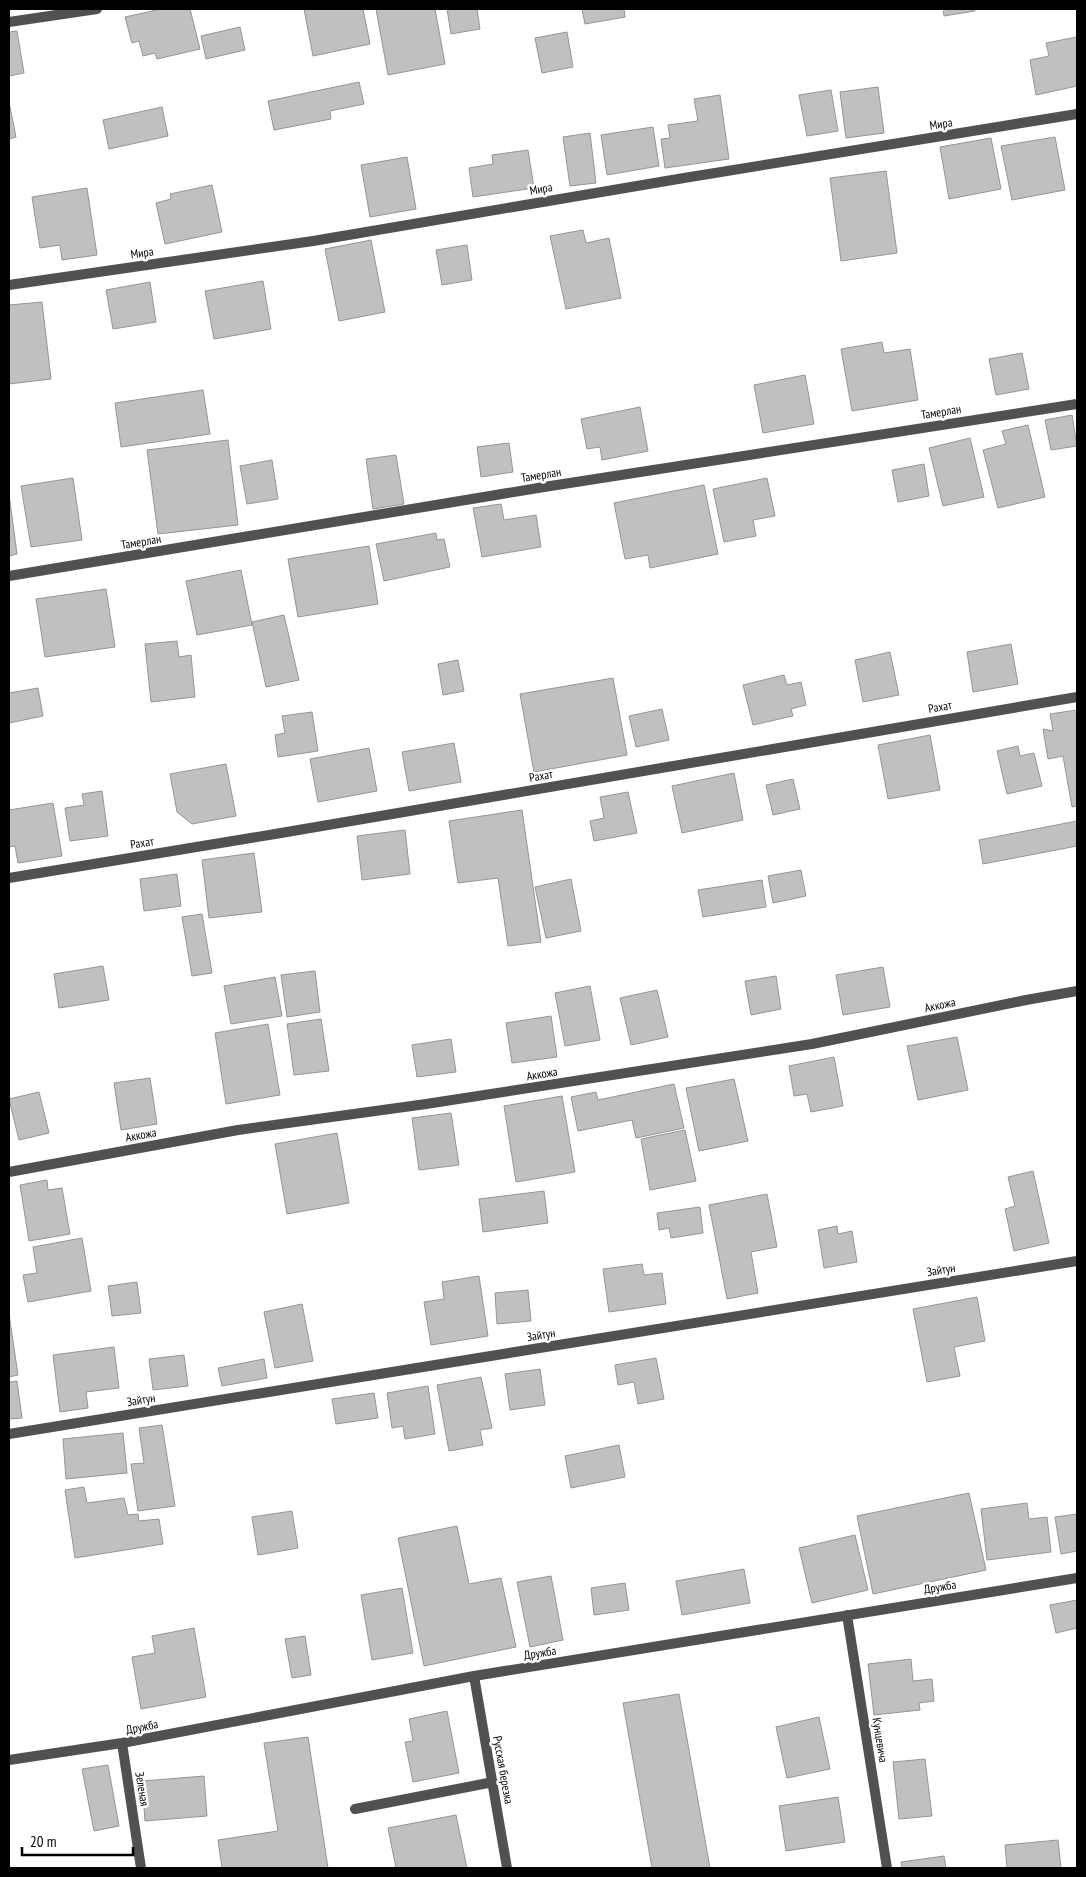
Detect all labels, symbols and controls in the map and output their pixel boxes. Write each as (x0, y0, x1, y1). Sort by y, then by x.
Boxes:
street label: Мира (928, 114, 954, 133)
street label: Мира (528, 179, 554, 198)
street label: Мира (130, 243, 155, 262)
street label: Тамерлан (920, 401, 962, 422)
street label: Тамерлан (520, 464, 562, 485)
street label: Тамерлан (120, 531, 162, 552)
street label: Рахат (927, 697, 953, 716)
street label: Рахат (528, 766, 554, 785)
street label: Рахат (129, 833, 155, 852)
street label: Аккожа (923, 994, 957, 1015)
street label: Аккожа (525, 1064, 559, 1083)
street label: Аккожа (124, 1124, 158, 1145)
street label: Зайтун (926, 1260, 956, 1279)
street label: Зайтун (526, 1325, 556, 1344)
street label: Зайтун (126, 1390, 156, 1409)
street label: Дружба (923, 1577, 957, 1596)
street label: Дружба (523, 1643, 557, 1662)
street label: Дружба (124, 1716, 160, 1737)
street label: Кунцевича (870, 1716, 891, 1764)
street label: Русская березка (490, 1735, 517, 1805)
street label: Зеленая (132, 1771, 153, 1807)
scale bar (22, 1824, 134, 1856)
text: 20 m (30, 1832, 56, 1851)

